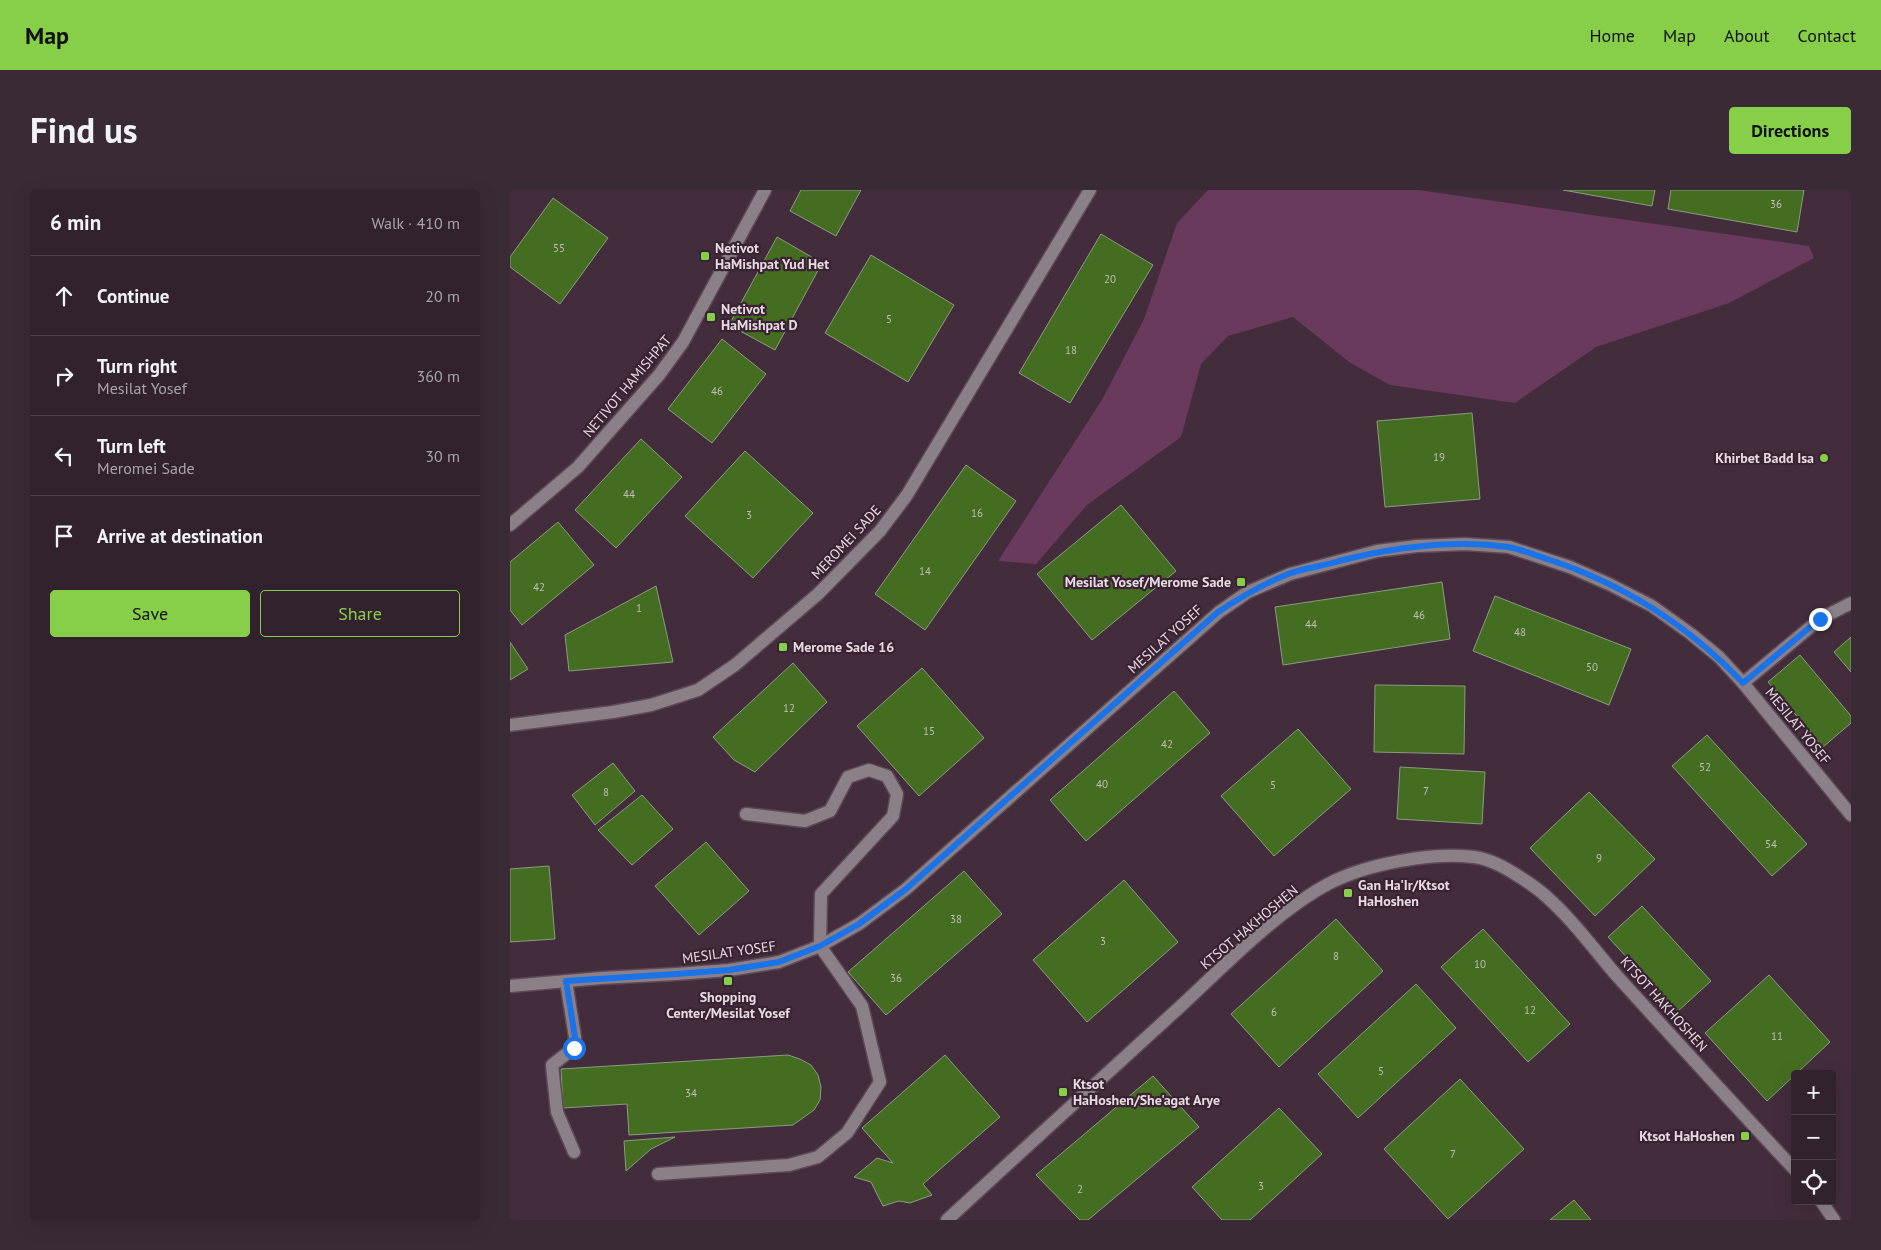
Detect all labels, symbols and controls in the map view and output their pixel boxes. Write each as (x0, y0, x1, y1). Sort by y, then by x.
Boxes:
text: Map (25, 20, 69, 51)
text: Home (1589, 24, 1635, 47)
text: Map (1663, 24, 1696, 47)
text: About (1724, 24, 1770, 47)
text: Contact (1798, 24, 1856, 47)
text: Find us (30, 107, 138, 153)
button: Directions (1729, 107, 1851, 154)
house number: 36 (1770, 197, 1782, 211)
text: 6 min (50, 209, 101, 236)
text: Walk · 410 m (371, 213, 460, 233)
place label: Netivot HaMishpat Yud Het (715, 239, 829, 273)
house number: 55 (553, 241, 565, 255)
marker: Netivot HaMishpat Yud Het (699, 250, 711, 262)
house number: 20 (1104, 272, 1116, 286)
icon: ahead (50, 282, 78, 310)
text: Continue (97, 284, 169, 308)
text: 20 m (425, 286, 460, 306)
place label: Netivot HaMishpat D (721, 300, 798, 334)
marker: Netivot HaMishpat D (705, 311, 717, 323)
house number: 5 (886, 312, 892, 326)
street label: NETIVOT HAMISHPAT (579, 331, 675, 441)
house number: 18 (1065, 343, 1077, 357)
text: Turn right (97, 354, 177, 378)
icon: right (50, 362, 78, 390)
text: 360 m (417, 366, 460, 386)
text: Mesilat Yosef (97, 378, 187, 398)
house number: 46 (711, 384, 723, 398)
text: Turn left (97, 434, 166, 458)
icon: left (50, 442, 78, 470)
text: 30 m (425, 446, 460, 466)
place label: Khirbet Badd Isa (1715, 449, 1814, 467)
house number: 19 (1433, 450, 1445, 464)
marker: Khirbet Badd Isa (1818, 452, 1830, 464)
text: Meromei Sade (97, 458, 195, 478)
house number: 44 (623, 487, 635, 501)
street label: MEROMEI SADE (807, 501, 885, 583)
house number: 16 (971, 506, 983, 520)
house number: 3 (746, 508, 752, 522)
icon: arrive (50, 522, 78, 550)
text: Arrive at destination (97, 524, 263, 548)
house number: 14 (919, 564, 931, 578)
place label: Mesilat Yosef/Merome Sade (1065, 573, 1231, 591)
marker: Mesilat Yosef/Merome Sade (1235, 576, 1247, 588)
house number: 42 (533, 580, 545, 594)
button: Save (50, 590, 250, 637)
button: Share (260, 590, 460, 637)
house number: 1 (636, 601, 642, 615)
street label: MESILAT YOSEF (1124, 601, 1206, 677)
house number: 46 (1413, 608, 1425, 622)
route end (1809, 608, 1832, 631)
house number: 44 (1305, 617, 1317, 631)
house number: 48 (1514, 625, 1526, 639)
place label: Merome Sade 16 (793, 638, 894, 656)
marker: Merome Sade 16 (777, 641, 789, 653)
house number: 50 (1586, 660, 1598, 674)
street label: MESILAT YOSEF (1761, 684, 1835, 768)
house number: 12 (783, 701, 795, 715)
house number: 15 (923, 724, 935, 738)
house number: 42 (1161, 737, 1173, 751)
house number: 52 (1699, 760, 1711, 774)
house number: 40 (1096, 777, 1108, 791)
house number: 5 (1270, 778, 1276, 792)
house number: 7 (1423, 784, 1429, 798)
house number: 8 (603, 785, 609, 799)
house number: 54 (1765, 837, 1777, 851)
house number: 9 (1596, 851, 1602, 865)
place label: Gan Ha'Ir/Ktsot HaHoshen (1358, 876, 1450, 910)
street label: KTSOT HAKHOSHEN (1196, 881, 1302, 973)
marker: Gan Ha'Ir/Ktsot HaHoshen (1342, 887, 1354, 899)
house number: 38 (950, 912, 962, 926)
house number: 3 (1100, 934, 1106, 948)
street label: MESILAT YOSEF (681, 937, 777, 967)
house number: 8 (1333, 949, 1339, 963)
street label: KTSOT HAKHOSHEN (1616, 953, 1712, 1055)
house number: 10 (1474, 957, 1486, 971)
house number: 36 (890, 971, 902, 985)
marker: Shopping Center/Mesilat Yosef (722, 975, 734, 987)
place label: Shopping Center/Mesilat Yosef (666, 988, 791, 1022)
house number: 12 (1524, 1003, 1536, 1017)
house number: 6 (1271, 1005, 1277, 1019)
house number: 11 (1771, 1029, 1783, 1043)
route start (563, 1037, 586, 1060)
house number: 5 (1378, 1064, 1384, 1078)
map controls (1791, 1070, 1836, 1205)
button: + (1791, 1070, 1836, 1115)
place label: Ktsot HaHoshen/She'agat Arye (1073, 1075, 1220, 1109)
house number: 34 (685, 1086, 697, 1100)
marker: Ktsot HaHoshen/She'agat Arye (1057, 1086, 1069, 1098)
button: − (1791, 1115, 1836, 1160)
place label: Ktsot HaHoshen (1639, 1127, 1735, 1145)
marker: Ktsot HaHoshen (1739, 1130, 1751, 1142)
house number: 7 (1450, 1147, 1456, 1161)
button: locate (1791, 1160, 1836, 1205)
house number: 3 (1258, 1179, 1264, 1193)
house number: 2 (1077, 1182, 1083, 1196)

